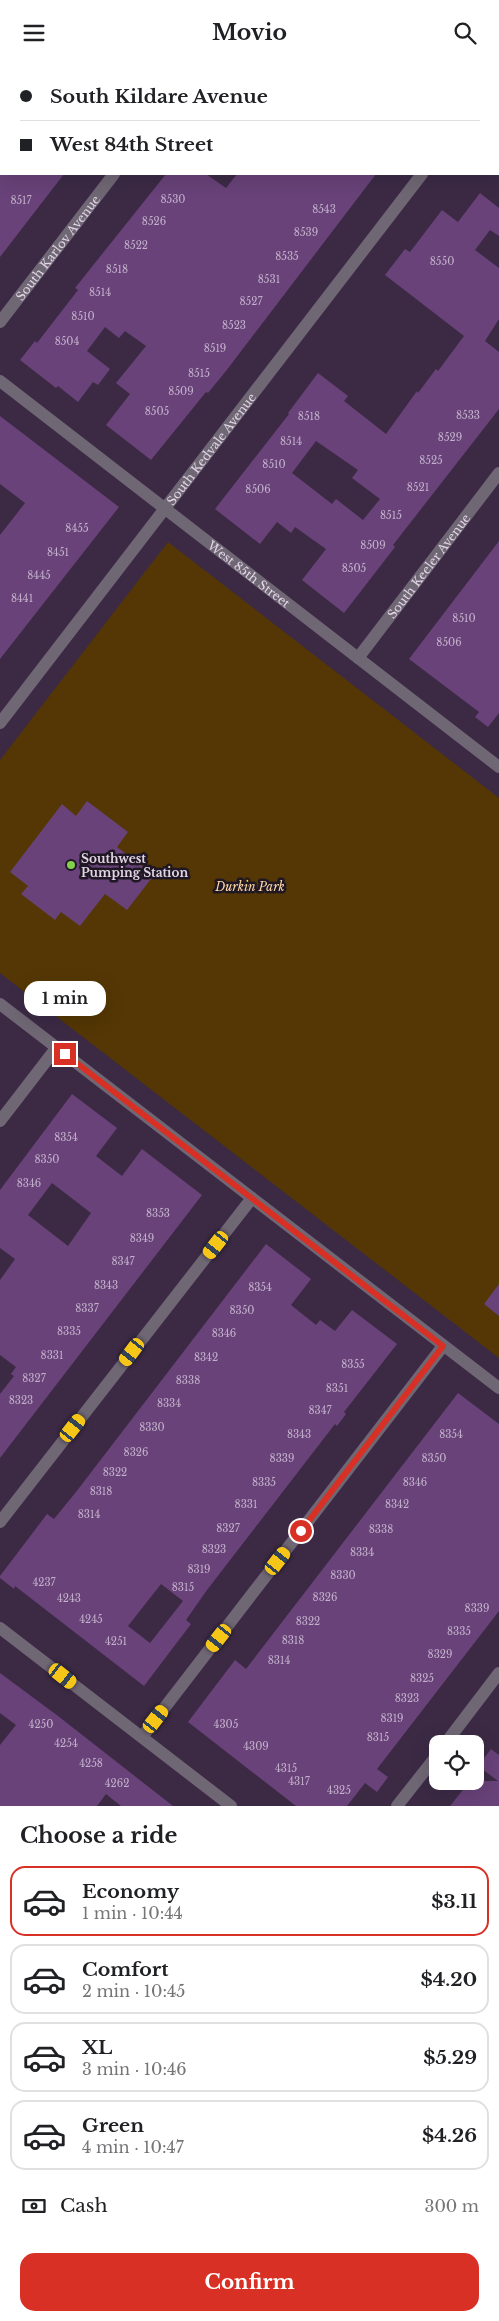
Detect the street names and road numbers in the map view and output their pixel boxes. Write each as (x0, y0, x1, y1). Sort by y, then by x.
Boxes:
street label: South Karlov Avenue (12, 192, 103, 303)
street label: South Kedvale Avenue (163, 390, 259, 508)
street label: South Keeler Avenue (384, 510, 473, 621)
street label: West 85th Street (204, 537, 294, 611)

